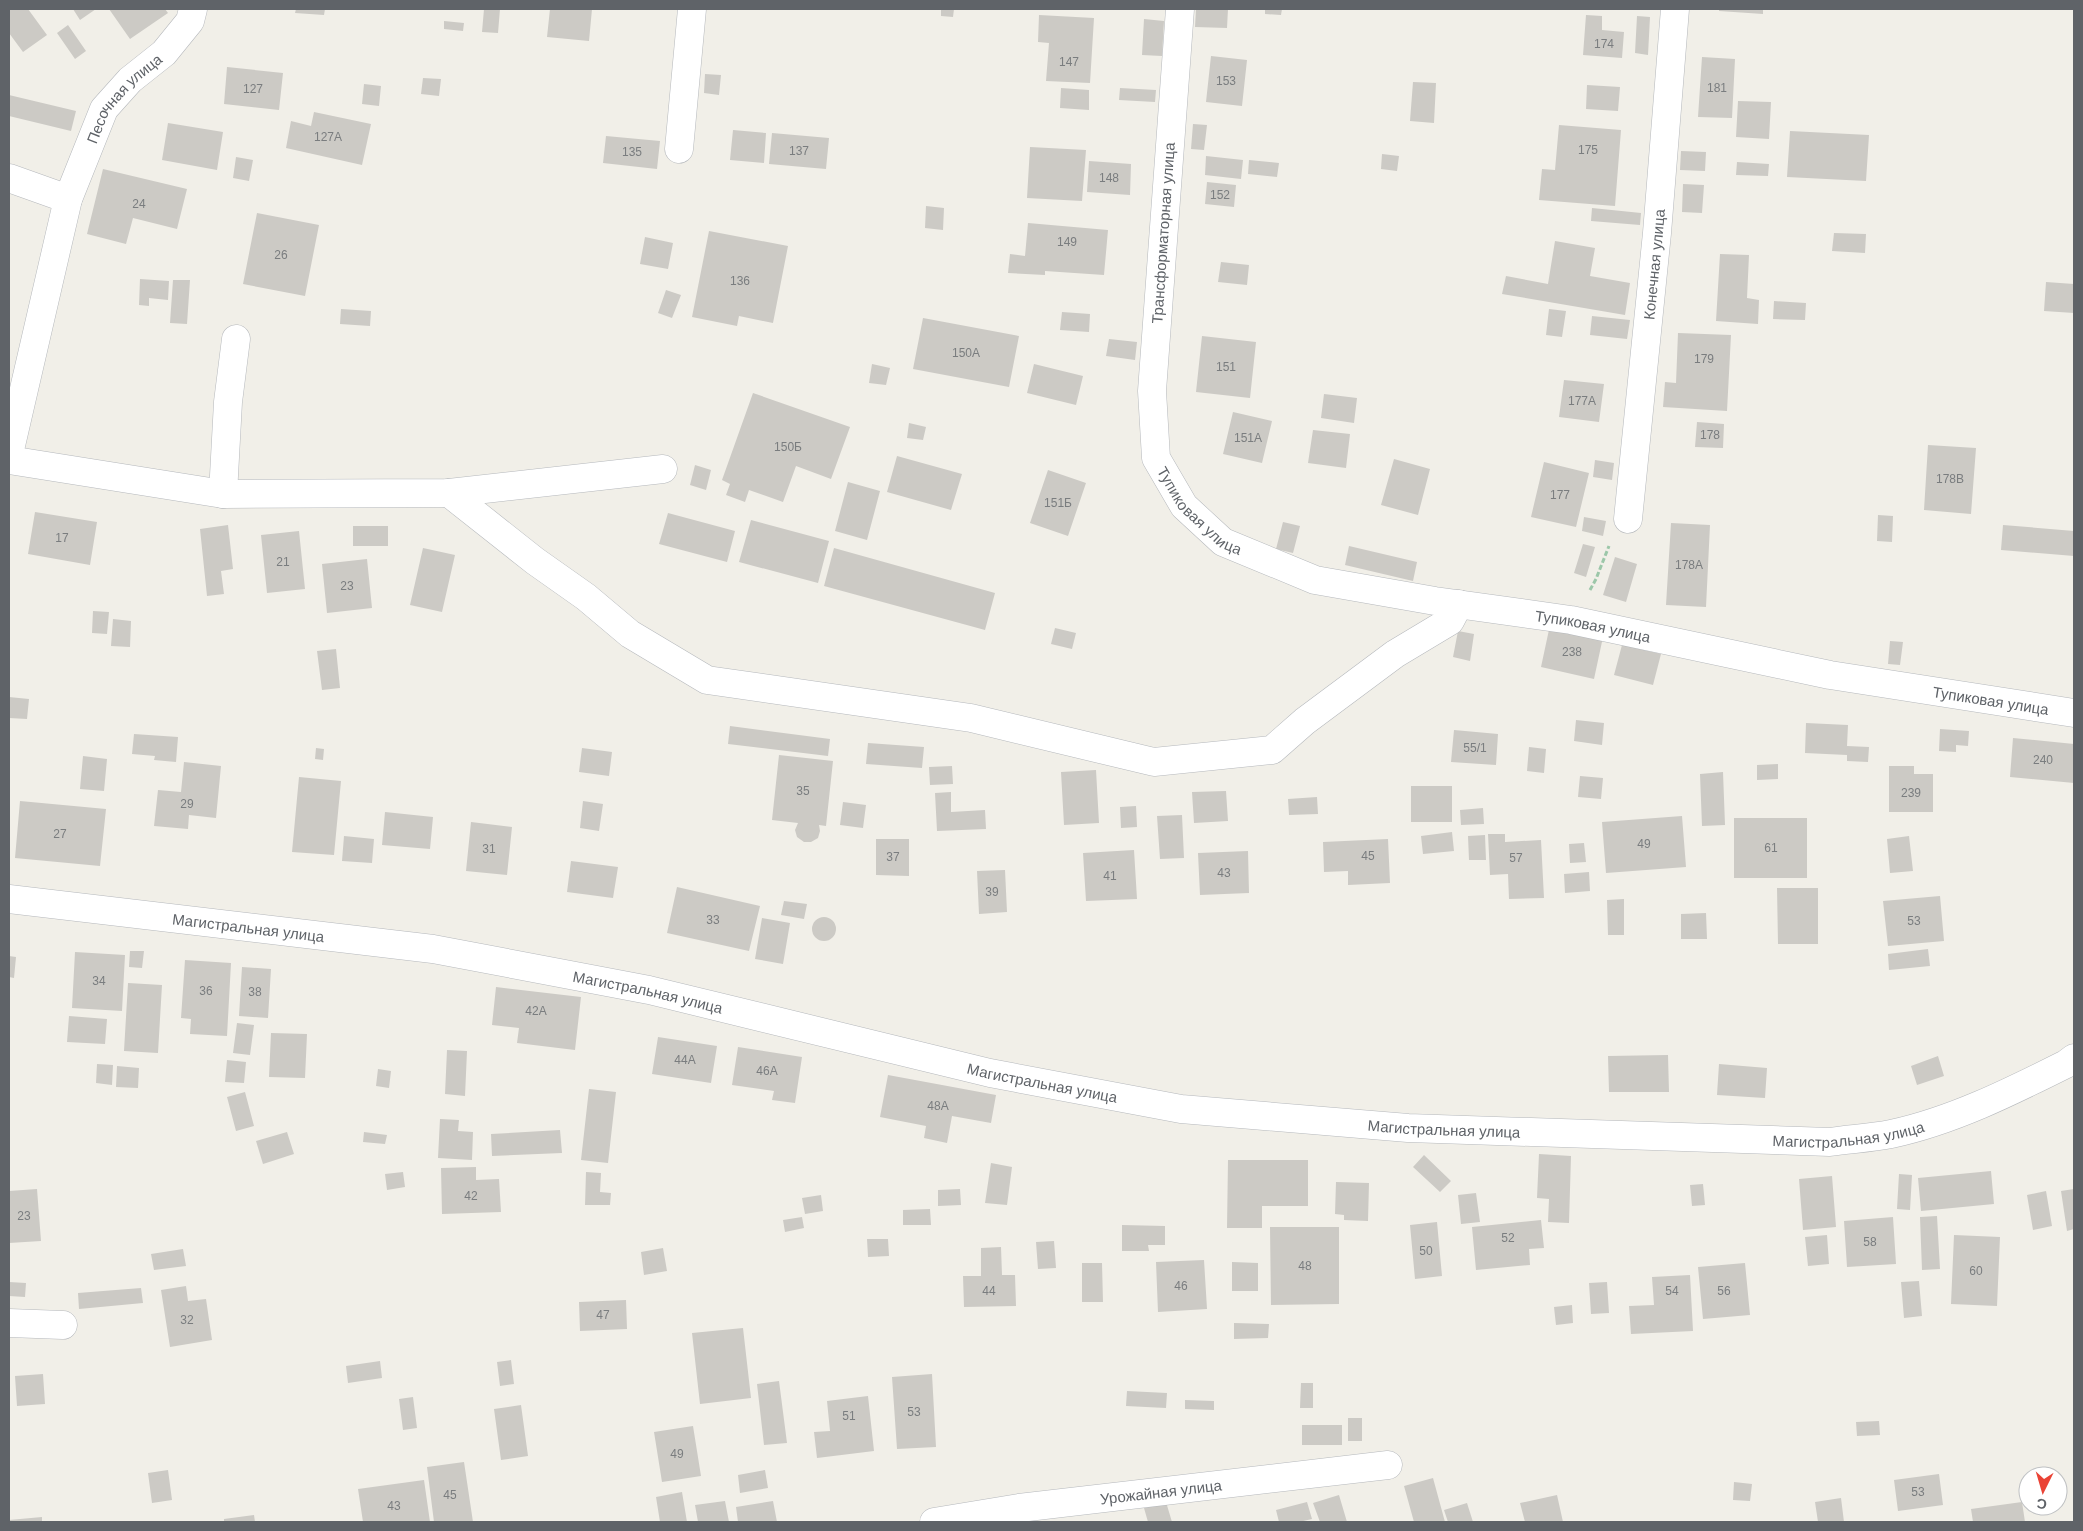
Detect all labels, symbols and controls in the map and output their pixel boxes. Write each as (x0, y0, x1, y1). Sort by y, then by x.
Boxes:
house number: 174 (1594, 37, 1614, 51)
street label: Песочная улица (83, 49, 165, 146)
house number: 147 (1059, 55, 1079, 69)
house number: 153 (1216, 74, 1236, 88)
house number: 181 (1707, 81, 1727, 95)
house number: 127 (243, 82, 263, 96)
house number: 127А (314, 130, 342, 144)
street label: Трансформаторная улица (1148, 141, 1178, 324)
house number: 175 (1578, 143, 1598, 157)
house number: 137 (789, 144, 809, 158)
house number: 135 (622, 145, 642, 159)
house number: 148 (1099, 171, 1119, 185)
house number: 152 (1210, 188, 1230, 202)
house number: 24 (132, 197, 146, 211)
street label: Конечная улица (1640, 208, 1667, 321)
house number: 149 (1057, 235, 1077, 249)
house number: 26 (274, 248, 288, 262)
house number: 136 (730, 274, 750, 288)
house number: 150А (952, 346, 980, 360)
house number: 179 (1694, 352, 1714, 366)
house number: 151 (1216, 360, 1236, 374)
house number: 177А (1568, 394, 1596, 408)
house number: 178 (1700, 428, 1720, 442)
house number: 151А (1234, 431, 1262, 445)
house number: 150Б (774, 440, 802, 454)
street label: Тупиковая улица (1154, 463, 1245, 558)
house number: 178В (1936, 472, 1964, 486)
house number: 177 (1550, 488, 1570, 502)
house number: 151Б (1044, 496, 1072, 510)
house number: 17 (55, 531, 69, 545)
house number: 21 (276, 555, 290, 569)
house number: 178А (1675, 558, 1703, 572)
house number: 23 (340, 579, 354, 593)
street label: Тупиковая улица (1534, 607, 1653, 645)
house number: 238 (1562, 645, 1582, 659)
street label: Тупиковая улица (1932, 683, 2051, 718)
house number: 55/1 (1463, 741, 1487, 755)
house number: 240 (2033, 753, 2053, 767)
house number: 35 (796, 784, 810, 798)
house number: 239 (1901, 786, 1921, 800)
house number: 29 (180, 797, 194, 811)
house number: 27 (53, 827, 67, 841)
house number: 49 (1637, 837, 1651, 851)
house number: 61 (1764, 841, 1778, 855)
house number: 31 (482, 842, 496, 856)
house number: 45 (1361, 849, 1375, 863)
house number: 37 (886, 850, 900, 864)
house number: 57 (1509, 851, 1523, 865)
house number: 43 (1217, 866, 1231, 880)
house number: 41 (1103, 869, 1117, 883)
house number: 39 (985, 885, 999, 899)
street label: Магистральная улица (171, 910, 326, 945)
house number: 33 (706, 913, 720, 927)
house number: 53 (1907, 914, 1921, 928)
street label: Магистральная улица (572, 967, 725, 1016)
house number: 34 (92, 974, 106, 988)
house number: 36 (199, 984, 213, 998)
house number: 38 (248, 985, 262, 999)
house number: 42А (525, 1004, 547, 1018)
house number: 44А (674, 1053, 696, 1067)
street label: Магистральная улица (966, 1059, 1120, 1105)
house number: 46А (756, 1064, 778, 1078)
house number: 48А (927, 1099, 949, 1113)
street label: Магистральная улица (1367, 1116, 1521, 1140)
street label: Магистральная улица (1772, 1117, 1927, 1150)
house number: 42 (464, 1189, 478, 1203)
house number: 23 (17, 1209, 31, 1223)
house number: 52 (1501, 1231, 1515, 1245)
house number: 58 (1863, 1235, 1877, 1249)
house number: 50 (1419, 1244, 1433, 1258)
house number: 48 (1298, 1259, 1312, 1273)
house number: 60 (1969, 1264, 1983, 1278)
house number: 46 (1174, 1279, 1188, 1293)
house number: 44 (982, 1284, 996, 1298)
house number: 54 (1665, 1284, 1679, 1298)
house number: 56 (1717, 1284, 1731, 1298)
house number: 47 (596, 1308, 610, 1322)
house number: 32 (180, 1313, 194, 1327)
house number: 53 (907, 1405, 921, 1419)
house number: 51 (842, 1409, 856, 1423)
house number: 49 (670, 1447, 684, 1461)
north arrow (2018, 1466, 2068, 1516)
street label: Урожайная улица (1099, 1476, 1223, 1507)
house number: 53 (1911, 1485, 1925, 1499)
house number: 45 (443, 1488, 457, 1502)
text: С (2036, 1496, 2048, 1512)
house number: 43 (387, 1499, 401, 1513)

